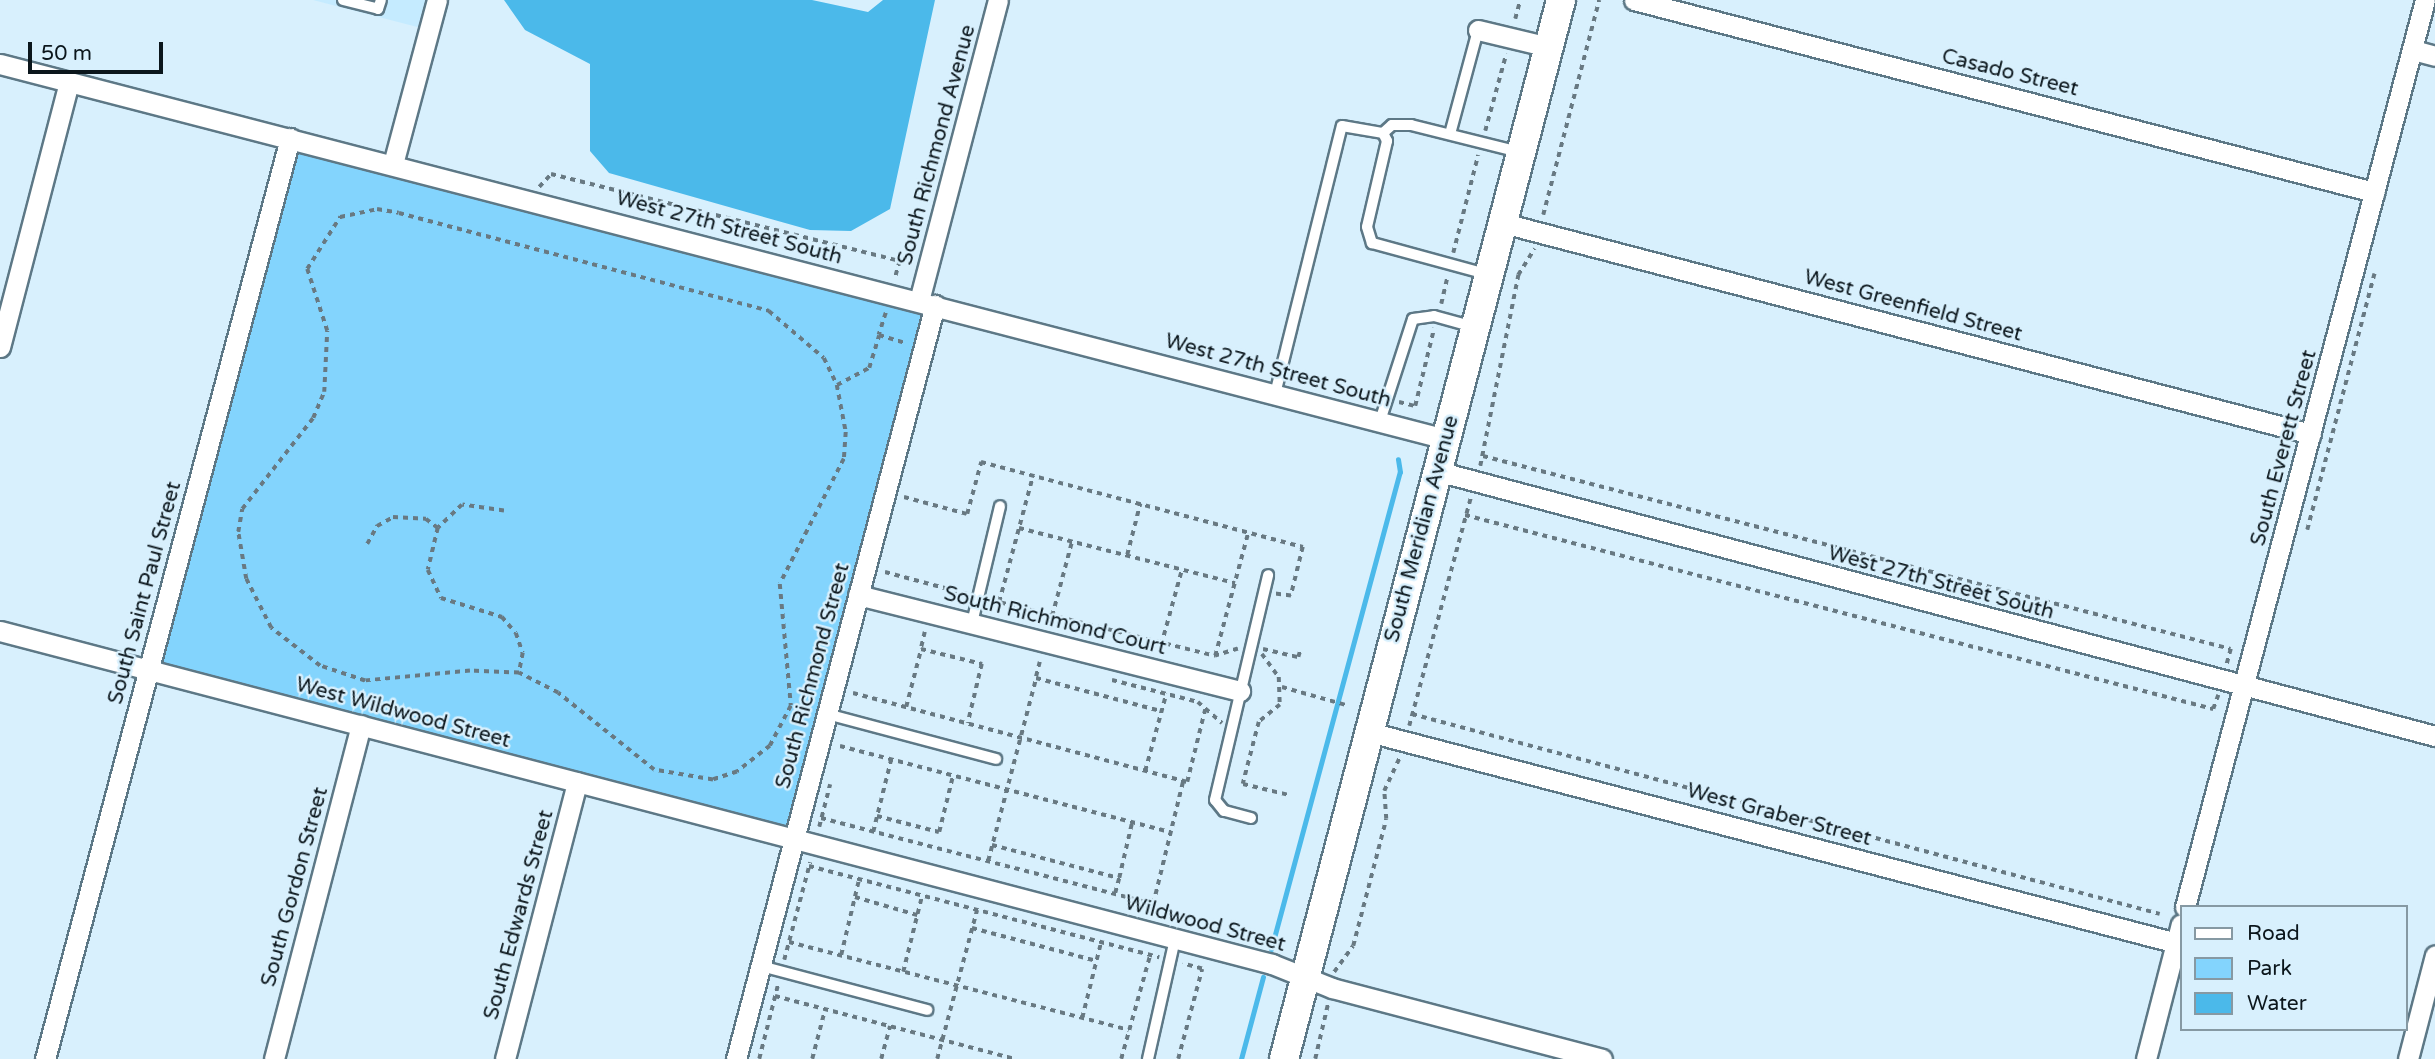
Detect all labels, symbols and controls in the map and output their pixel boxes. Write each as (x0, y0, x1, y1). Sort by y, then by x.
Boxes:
street label: South Richmond Avenue (893, 22, 981, 268)
scale bar (32, 28, 166, 72)
text: 50 m (41, 41, 92, 66)
street label: Casado Street (1939, 44, 2081, 102)
street label: West 27th Street South (613, 186, 845, 270)
street label: West Greenfield Street (1801, 265, 2025, 347)
street label: West 27th Street South (1162, 329, 1394, 413)
street label: South Everett Street (2246, 347, 2322, 549)
street label: South Meridian Avenue (1380, 413, 1464, 645)
street label: South Saint Paul Street (103, 479, 187, 707)
street label: West 27th Street South (1825, 541, 2057, 625)
street label: South Richmond Street (771, 560, 855, 792)
street label: South Richmond Court (941, 581, 1169, 661)
street label: West Wildwood Street (293, 672, 513, 754)
street label: West Graber Street (1684, 778, 1874, 852)
street label: South Gordon Street (256, 785, 334, 989)
street label: South Edwards Street (479, 807, 559, 1023)
street label: Wildwood Street (1122, 890, 1288, 958)
legend (2180, 905, 2407, 1031)
text: Road (2247, 921, 2300, 946)
text: Park (2247, 956, 2292, 981)
text: Water (2247, 991, 2307, 1016)

